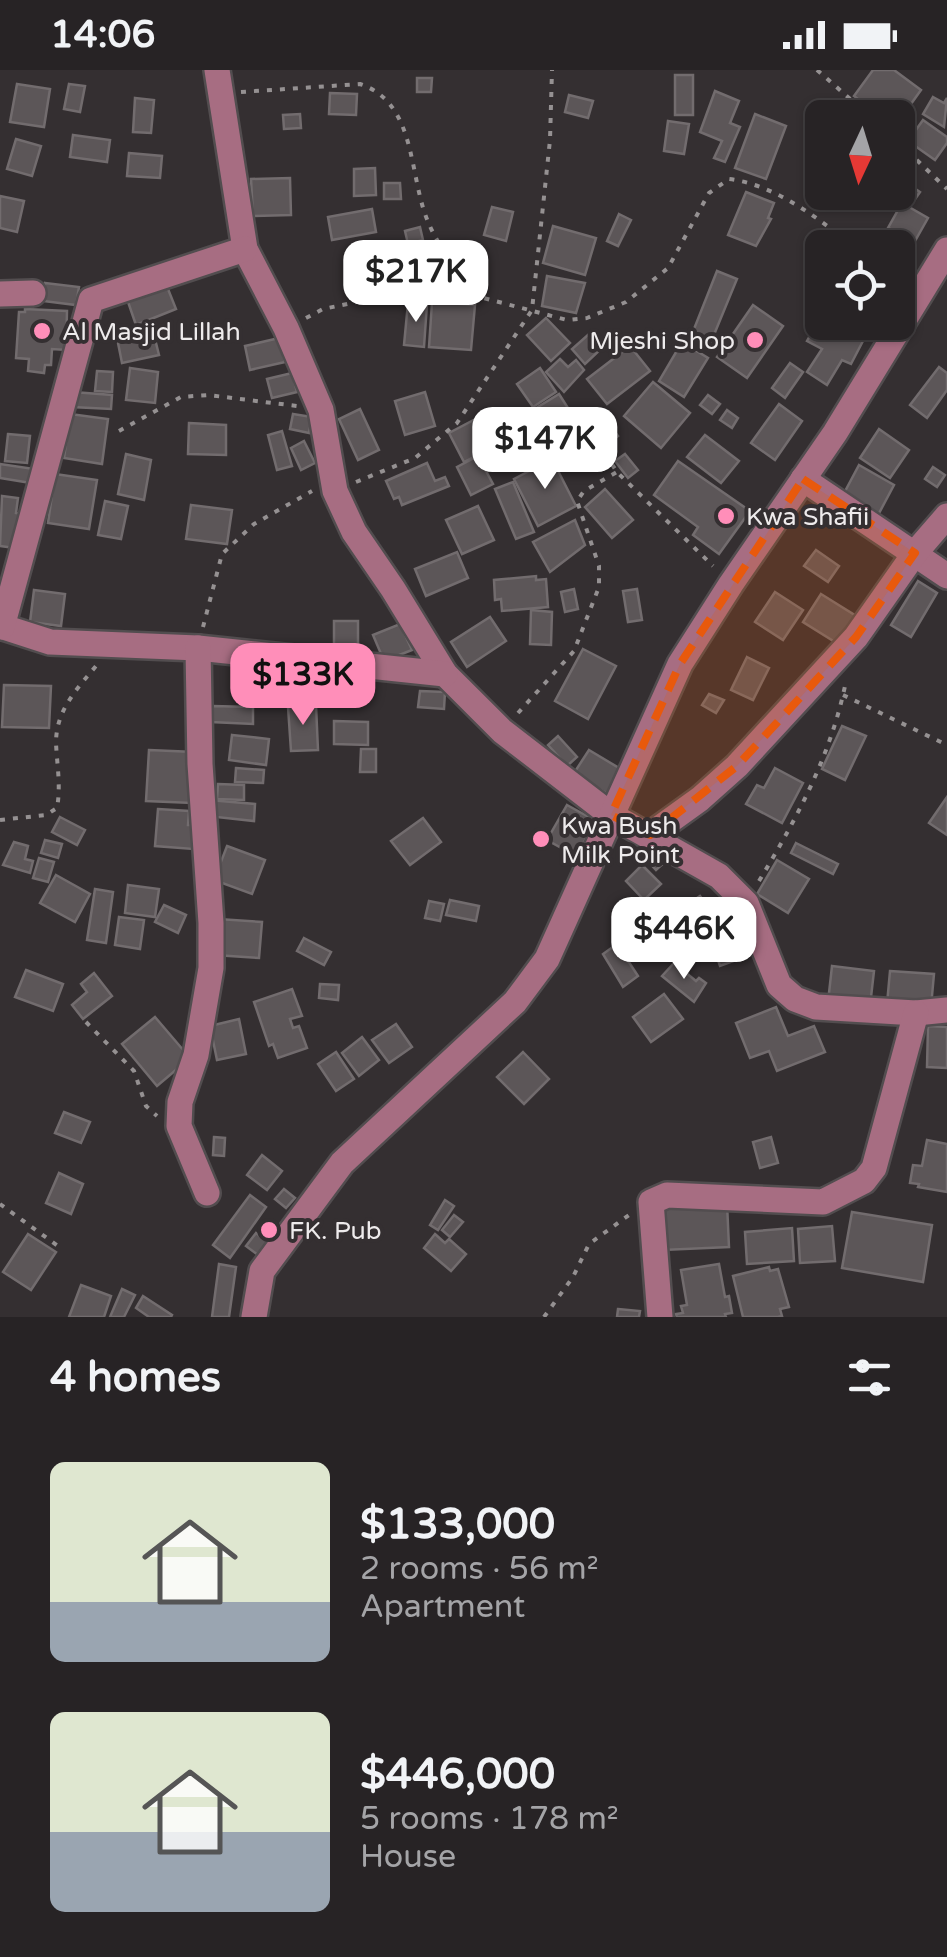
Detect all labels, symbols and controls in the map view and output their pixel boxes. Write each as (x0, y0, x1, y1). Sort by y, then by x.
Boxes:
text: 14:06 (50, 12, 155, 58)
north arrow (805, 100, 915, 210)
map controls (805, 100, 915, 340)
button: locate (805, 230, 915, 340)
pin: $217K (346, 240, 486, 325)
text: $217K (365, 253, 467, 291)
place label: Al Masjid Lillah (62, 317, 241, 347)
marker: Al Masjid Lillah (31, 320, 53, 342)
place label: Mjeshi Shop (589, 326, 735, 356)
marker: Mjeshi Shop (744, 329, 766, 351)
pin: $147K (475, 407, 615, 492)
text: $147K (494, 420, 596, 458)
place label: Kwa Shafii (746, 502, 869, 532)
marker: Kwa Shafii (715, 505, 737, 527)
pin: $133K (233, 643, 373, 728)
text: $133K (252, 656, 354, 694)
place label: Kwa Bush Milk Point (561, 811, 680, 870)
marker: Kwa Bush Milk Point (530, 828, 552, 850)
pin: $446K (614, 897, 754, 982)
text: $446K (633, 910, 735, 948)
place label: FK. Pub (289, 1216, 382, 1246)
marker: FK. Pub (258, 1219, 280, 1241)
icon: filters (842, 1350, 897, 1405)
text: 4 homes (50, 1352, 221, 1403)
text: $133,000 (360, 1499, 555, 1550)
icon: home (130, 1502, 250, 1622)
text: 2 rooms · 56 m² (360, 1550, 599, 1588)
text: Apartment (360, 1588, 525, 1626)
text: $446,000 (360, 1749, 555, 1800)
icon: home (130, 1752, 250, 1872)
text: 5 rooms · 178 m² (360, 1800, 619, 1838)
text: House (360, 1838, 456, 1876)

